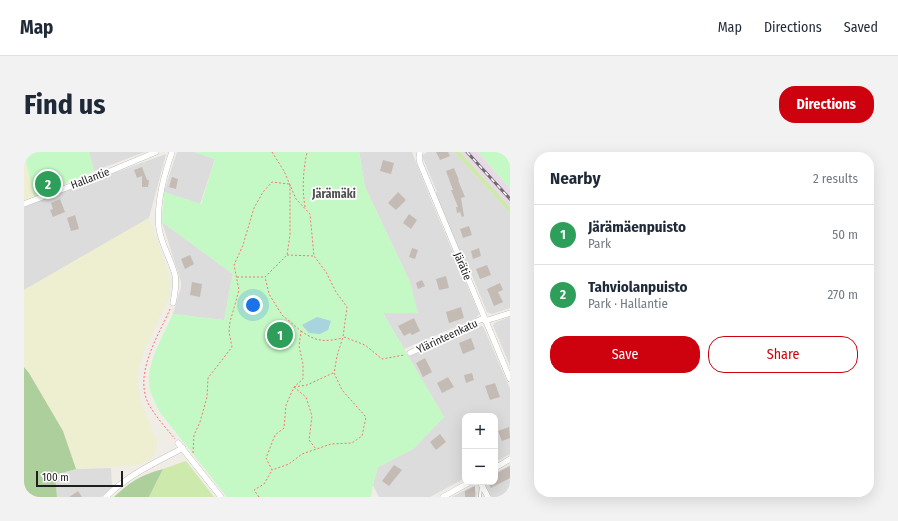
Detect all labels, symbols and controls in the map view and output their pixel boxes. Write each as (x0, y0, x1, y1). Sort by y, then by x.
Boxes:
text: Map (20, 16, 53, 39)
text: Map (718, 19, 742, 36)
text: Directions (764, 19, 822, 36)
text: Saved (844, 19, 878, 36)
button: Directions (779, 86, 874, 123)
text: Find us (24, 88, 106, 121)
street label: Hallantie (69, 165, 112, 192)
text: Nearby (550, 168, 601, 189)
pin: 2 (35, 169, 61, 199)
text: 2 results (813, 171, 858, 186)
district label: Järämäki (311, 187, 356, 201)
text: Järämäenpuisto (588, 218, 686, 236)
text: 1 (560, 227, 566, 242)
text: 50 m (832, 227, 858, 242)
text: Park (588, 236, 611, 251)
street label: Järätie (451, 250, 474, 282)
text: Tahviolanpuisto (588, 278, 688, 296)
text: 2 (560, 287, 566, 302)
text: 270 m (827, 287, 858, 302)
your location (243, 295, 263, 315)
text: Park · Hallantie (588, 296, 668, 311)
street label: Ylärinteenkatu (415, 317, 480, 356)
pin: 1 (267, 320, 293, 350)
button: Save (550, 336, 700, 373)
button: Share (708, 336, 858, 373)
map controls (462, 413, 498, 485)
button: + (462, 413, 498, 449)
button: − (462, 449, 498, 485)
scale bar (36, 469, 123, 488)
text: 100 m (42, 471, 69, 484)

